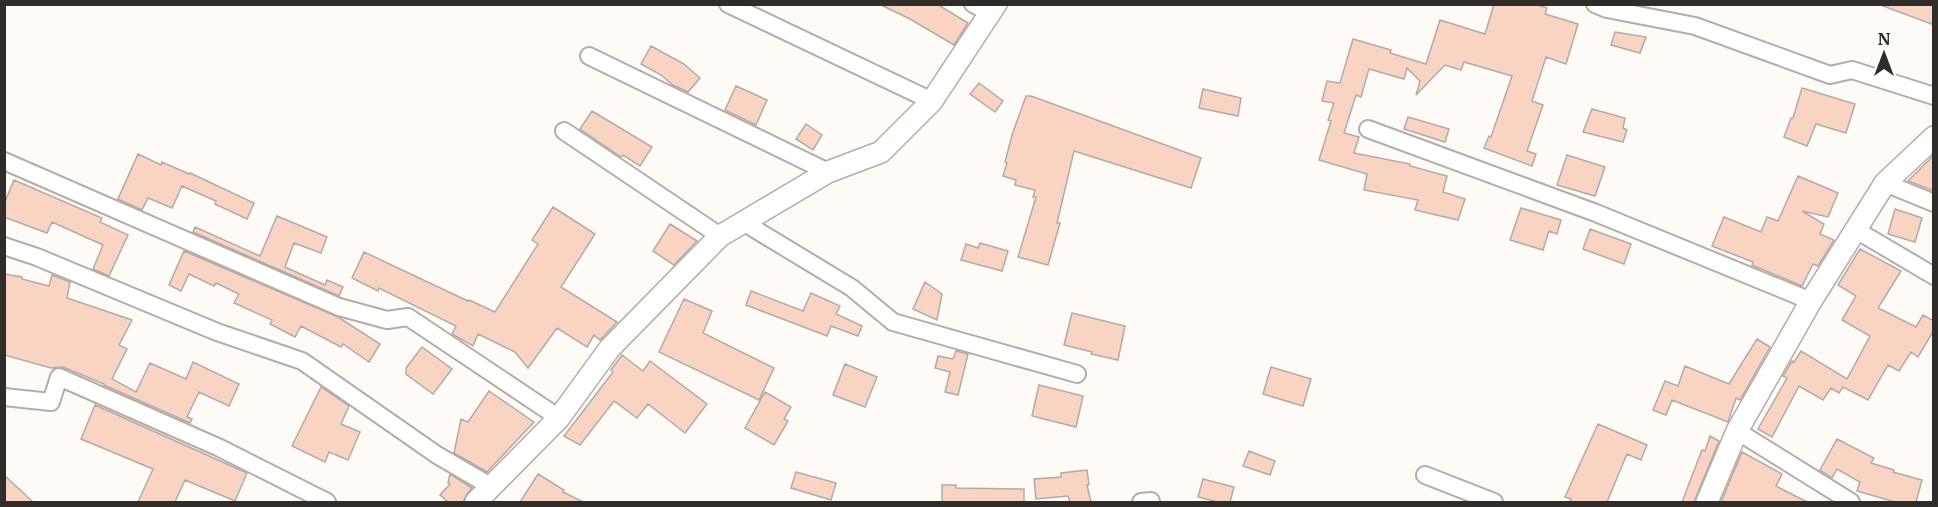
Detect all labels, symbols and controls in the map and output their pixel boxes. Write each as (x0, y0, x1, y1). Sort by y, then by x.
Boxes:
north arrow (1854, 24, 1914, 84)
text: N (1878, 29, 1891, 49)

